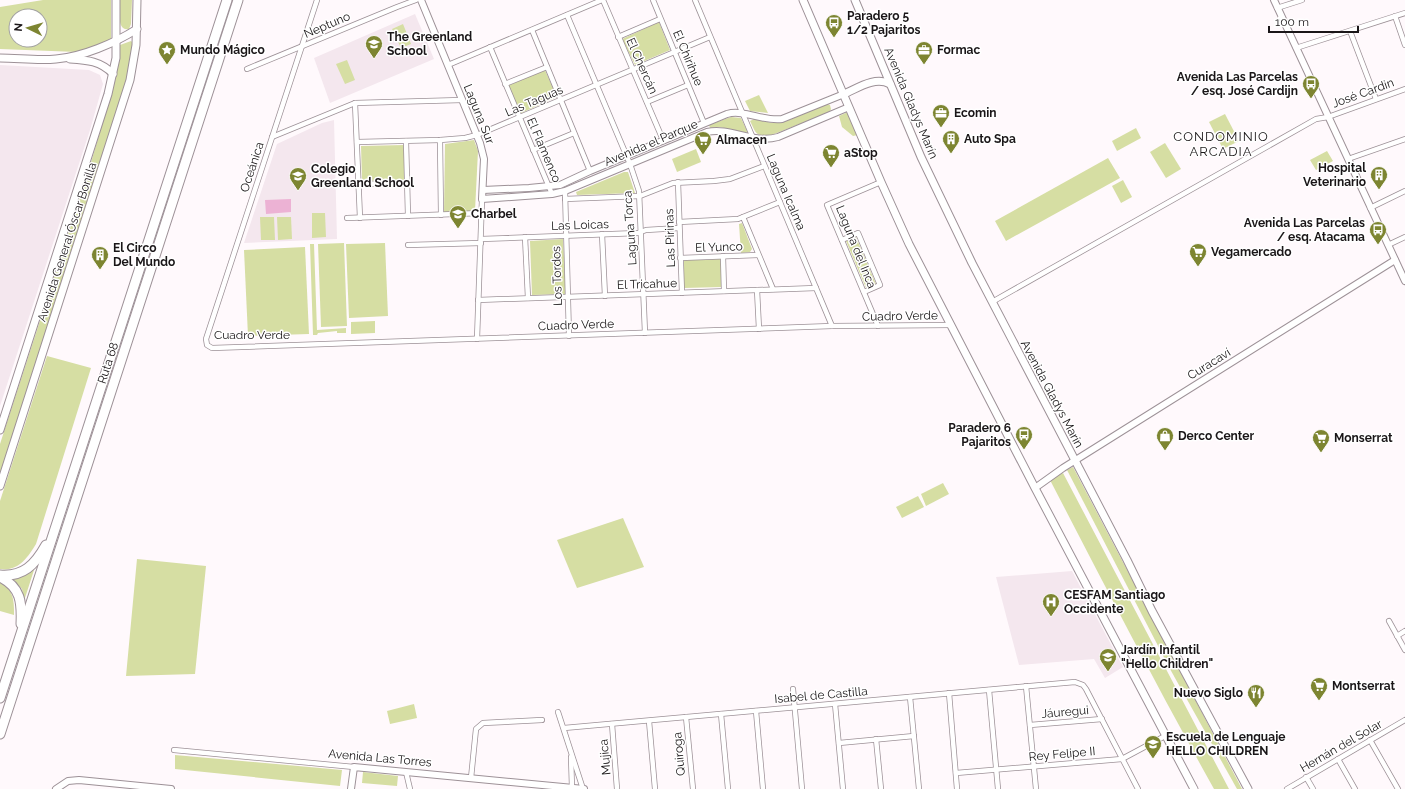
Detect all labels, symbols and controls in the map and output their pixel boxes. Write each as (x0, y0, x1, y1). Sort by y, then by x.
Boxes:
north arrow (8, 8, 48, 48)
scale bar (1269, 8, 1358, 34)
street label: Neptuno (302, 9, 352, 41)
place label: Paradero 5 1/2 Pajaritos (847, 9, 920, 37)
bus stop icon: Paradero 5 1/2 Pajaritos (824, 13, 844, 38)
text: 100 m (1275, 15, 1309, 29)
text: N (12, 22, 25, 32)
street label: El Chirihue (670, 28, 706, 88)
place label: The Greenland School (387, 30, 473, 58)
school or university icon: The Greenland School (364, 34, 384, 59)
street label: El Chercán (623, 36, 661, 96)
place icon: Mundo Mágico (157, 40, 177, 65)
office icon: Formac (914, 40, 934, 65)
place label: Mundo Mágico (180, 43, 265, 57)
place label: Formac (937, 43, 980, 57)
street label: Avenida Gladys Marín (881, 45, 941, 161)
place label: Avenida Las Parcelas / esq. José Cardijn (1177, 70, 1298, 98)
bus stop icon: Avenida Las Parcelas / esq. José Cardijn (1301, 74, 1321, 99)
street label: José Cardin (1330, 75, 1396, 111)
street label: Laguna Sur (461, 82, 498, 147)
street label: Las Taguas (503, 82, 565, 119)
office icon: Ecomin (931, 103, 951, 128)
place label: Ecomin (954, 106, 997, 120)
street label: El Flamenco (524, 116, 564, 184)
street label: Avenida el Parque (602, 117, 700, 169)
building icon: Auto Spa (941, 129, 961, 154)
district label: CONDOMINIO ARCADIA (1173, 129, 1269, 159)
supermarket icon: Almacen (693, 130, 713, 155)
place label: Auto Spa (964, 132, 1016, 146)
place label: Almacen (716, 133, 767, 147)
street label: Oceánica (237, 140, 267, 194)
supermarket icon: aStop (821, 143, 841, 168)
place label: aStop (844, 146, 878, 160)
street label: Laguna Icalma (764, 152, 808, 232)
street label: Avenida General Óscar Bonilla (35, 161, 99, 323)
place label: Hospital Veterinario (1303, 161, 1366, 189)
place label: Colegio Greenland School (311, 162, 414, 190)
building icon: Hospital Veterinario (1369, 165, 1389, 190)
school or university icon: Colegio Greenland School (288, 166, 308, 191)
street label: Laguna Torca (620, 190, 640, 266)
street label: Laguna del Inca (833, 203, 879, 291)
school or university icon: Charbel (448, 204, 468, 229)
place label: Charbel (471, 207, 517, 221)
street label: Las Pirinas (662, 208, 678, 268)
place label: Avenida Las Parcelas / esq. Atacama (1244, 216, 1365, 244)
street label: Las Loicas (551, 217, 609, 233)
bus stop icon: Avenida Las Parcelas / esq. Atacama (1368, 220, 1388, 245)
street label: El Yunco (695, 239, 743, 255)
place label: El Circo Del Mundo (113, 241, 175, 269)
supermarket icon: Vegamercado (1188, 242, 1208, 267)
building icon: El Circo Del Mundo (90, 245, 110, 270)
place label: Vegamercado (1211, 245, 1292, 259)
street label: Los Tordos (549, 246, 565, 306)
street label: El Tricahue (617, 276, 677, 292)
street label: Cuadro Verde (862, 308, 938, 324)
street label: Cuadro Verde (538, 317, 614, 333)
street label: Cuadro Verde (214, 328, 290, 342)
street label: Avenida Gladys Marín (1018, 338, 1086, 450)
street label: Ruta 68 (95, 340, 121, 386)
street label: Curacaví (1185, 345, 1233, 383)
place label: Paradero 6 Pajaritos (948, 421, 1011, 449)
bus stop icon: Paradero 6 Pajaritos (1014, 425, 1034, 450)
shop icon: Derco Center (1155, 426, 1175, 451)
supermarket icon: Monserrat (1311, 428, 1331, 453)
place label: Derco Center (1178, 429, 1255, 443)
place label: Monserrat (1334, 431, 1393, 445)
place label: CESFAM Santiago Occidente (1064, 588, 1165, 616)
hospital icon: CESFAM Santiago Occidente (1041, 592, 1061, 617)
place label: Jardín Infantil "Hello Children" (1121, 643, 1213, 671)
school or university icon: Jardín Infantil "Hello Children" (1098, 647, 1118, 672)
supermarket icon: Montserrat (1309, 676, 1329, 701)
place label: Montserrat (1332, 679, 1396, 693)
restaurant icon: Nuevo Siglo (1246, 683, 1266, 708)
street label: Isabel de Castilla (774, 684, 868, 706)
place label: Nuevo Siglo (1174, 686, 1243, 700)
street label: Jáuregui (1041, 703, 1089, 721)
street label: Hernán del Solar (1297, 716, 1385, 775)
place label: Escuela de Lenguaje HELLO CHILDREN (1166, 730, 1286, 758)
street label: Quiroga (670, 732, 688, 776)
school or university icon: Escuela de Lenguaje HELLO CHILDREN (1143, 734, 1163, 759)
street label: Mujica (596, 738, 614, 776)
street label: Rey Felipe II (1028, 744, 1096, 764)
street label: Avenida Las Torres (328, 747, 433, 770)

